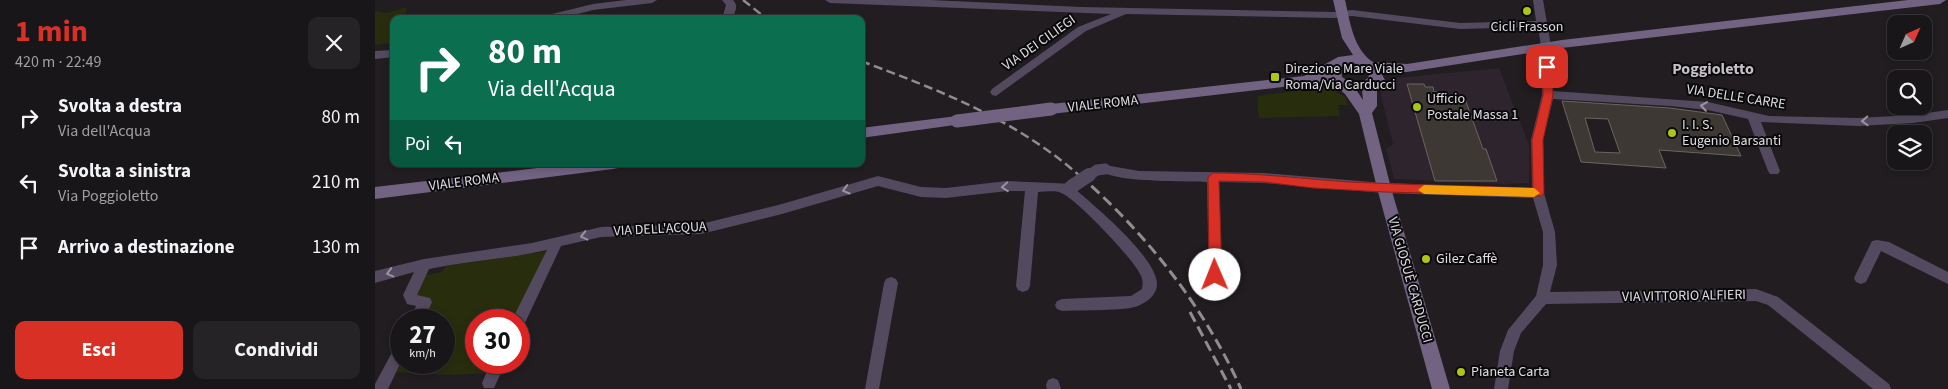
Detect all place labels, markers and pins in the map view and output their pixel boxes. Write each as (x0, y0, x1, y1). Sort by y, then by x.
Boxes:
marker: Cicli Frasson (1521, 5, 1533, 17)
place label: Cicli Frasson (1491, 17, 1563, 37)
pin (1526, 46, 1568, 88)
place label: Direzione Mare Viale Roma/Via Carducci (1285, 59, 1403, 95)
marker: Direzione Mare Viale Roma/Via Carducci (1269, 71, 1281, 83)
place label: Ufficio Postale Massa 1 (1427, 89, 1518, 125)
marker: Ufficio Postale Massa 1 (1411, 101, 1423, 113)
place label: I. I. S. Eugenio Barsanti (1682, 115, 1781, 151)
marker: I. I. S. Eugenio Barsanti (1666, 127, 1678, 139)
place label: Gilez Caffè (1436, 249, 1497, 269)
marker: Gilez Caffè (1420, 253, 1432, 265)
place label: Pianeta Carta (1471, 362, 1550, 382)
marker: Pianeta Carta (1455, 366, 1467, 378)

